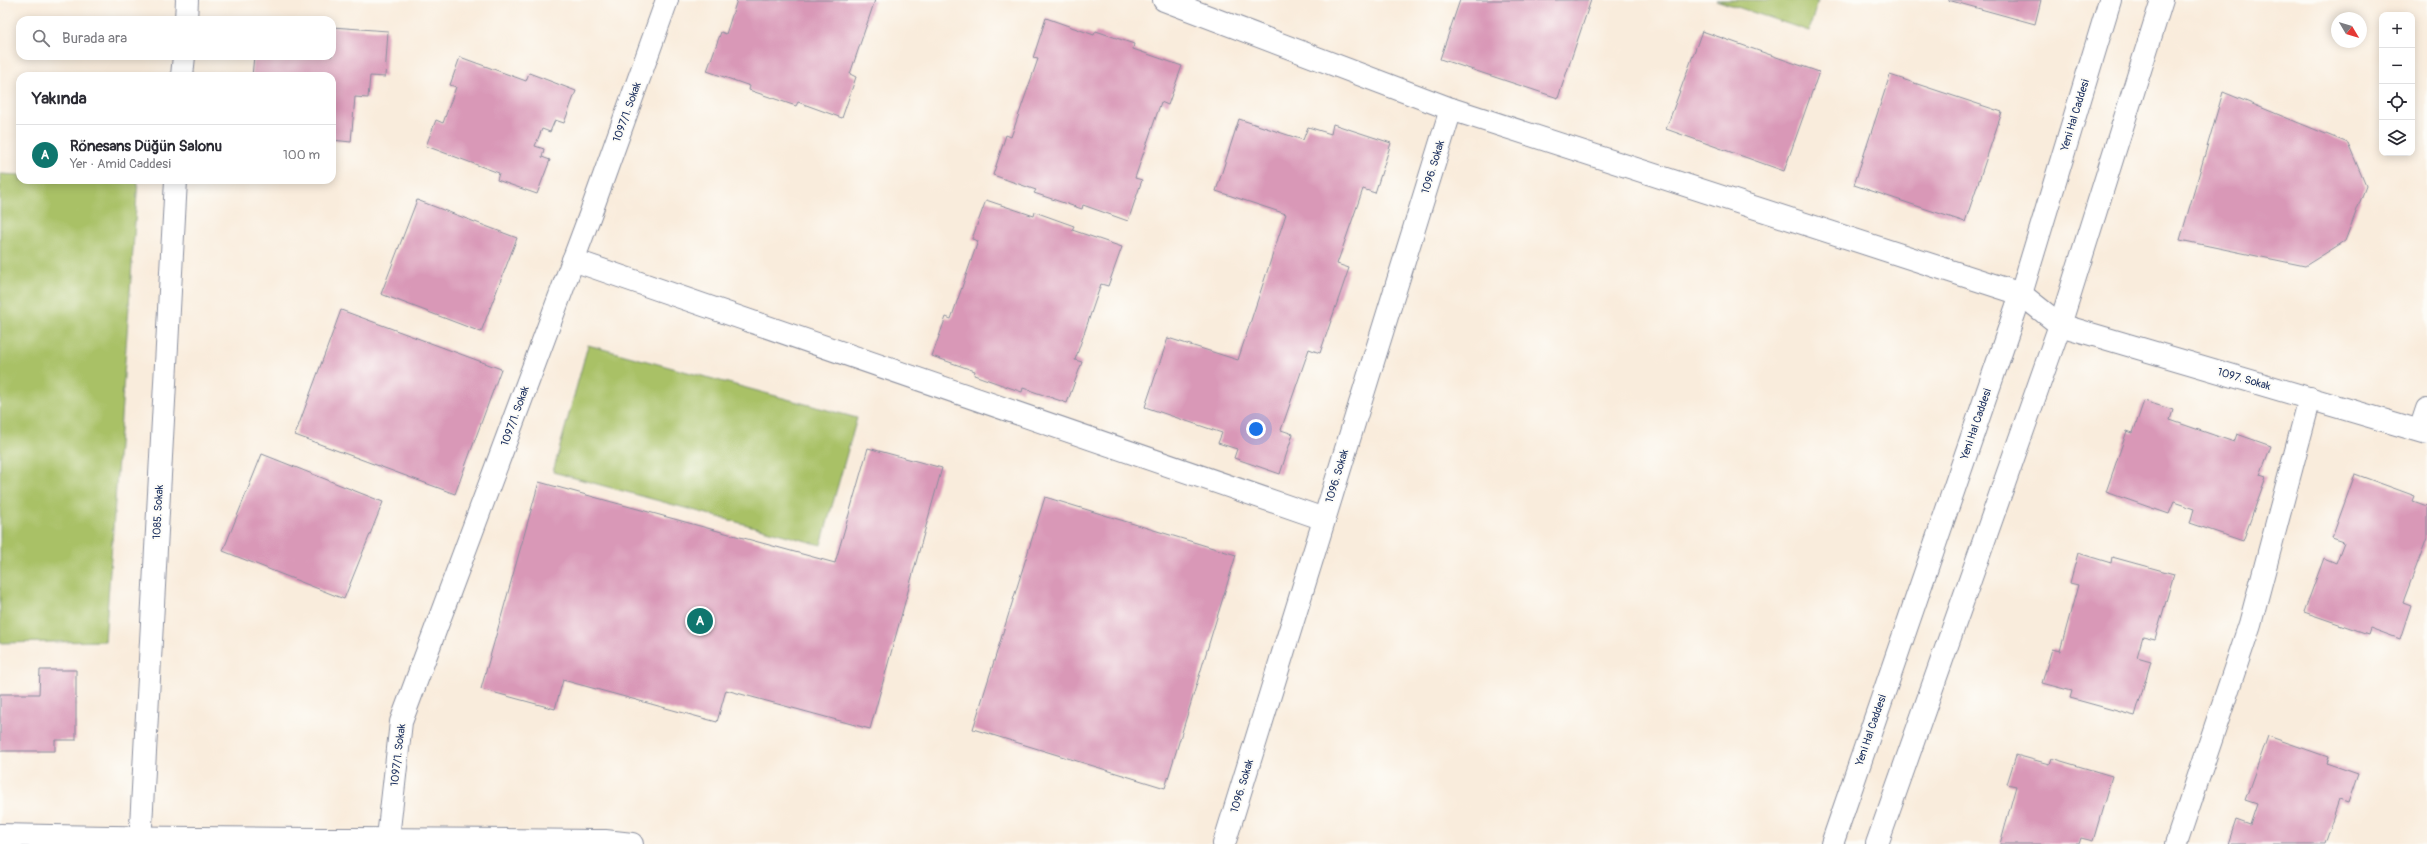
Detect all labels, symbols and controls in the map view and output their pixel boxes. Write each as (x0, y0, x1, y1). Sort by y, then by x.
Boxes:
north arrow (2331, 12, 2367, 48)
map controls (2379, 12, 2415, 156)
button: + (2379, 12, 2415, 48)
search box (16, 16, 336, 60)
icon: search (30, 27, 52, 49)
text: Burada ara (62, 29, 127, 48)
button: − (2379, 48, 2415, 84)
street label: Yeni Hal Caddesi (2058, 77, 2092, 153)
street label: 1097/1. Sokak (610, 80, 644, 144)
button: locate (2379, 84, 2415, 120)
text: Yakında (32, 88, 87, 109)
button: layers (2379, 120, 2415, 156)
text: Rönesans Düğün Salonu (70, 137, 222, 156)
street label: 1096. Sokak (1419, 138, 1447, 195)
text: A (41, 147, 49, 163)
text: 100 m (283, 147, 320, 163)
text: Yer · Amid Caddesi (70, 156, 171, 172)
street label: 1097. Sokak (2216, 365, 2272, 393)
street label: 1097/1. Sokak (498, 384, 532, 448)
street label: Yeni Hal Caddesi (1957, 386, 1994, 462)
your location (1246, 419, 1266, 439)
street label: 1096. Sokak (1323, 447, 1351, 504)
street label: 1085. Sokak (150, 484, 166, 540)
pin: A (687, 606, 713, 636)
street label: Yeni Hal Caddesi (1852, 692, 1889, 768)
street label: 1097/1. Sokak (388, 723, 408, 787)
street label: 1096. Sokak (1228, 757, 1256, 814)

